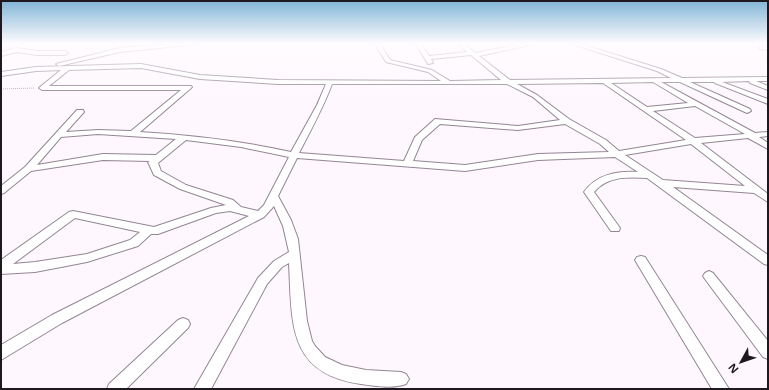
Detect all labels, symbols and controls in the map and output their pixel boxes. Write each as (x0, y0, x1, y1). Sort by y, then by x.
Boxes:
north arrow (721, 342, 761, 382)
text: N (724, 360, 742, 377)

